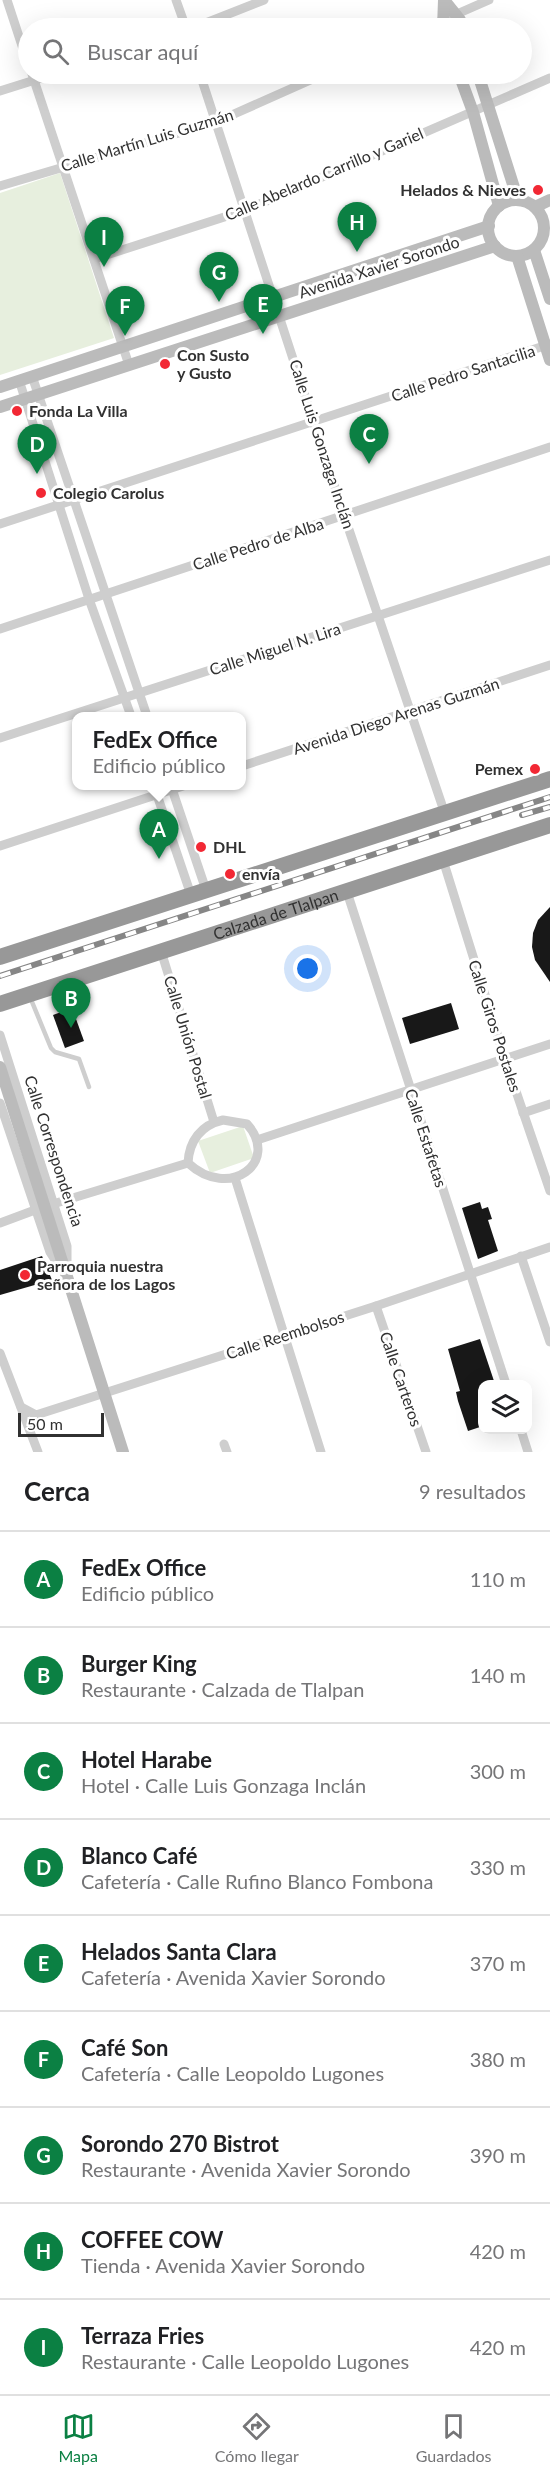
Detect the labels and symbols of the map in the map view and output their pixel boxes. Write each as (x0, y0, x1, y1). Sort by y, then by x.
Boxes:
street label: Calle Martín Luis Guzmán (58, 104, 235, 175)
street label: Calle Abelardo Carrillo y Gariel (222, 123, 426, 224)
place label: Helados & Nieves (400, 180, 526, 199)
marker: Helados & Nieves (531, 183, 545, 197)
pin: H (338, 202, 376, 252)
pin: I (84, 218, 124, 267)
street label: Avenida Xavier Sorondo (296, 232, 462, 301)
pin: G (200, 252, 238, 302)
pin: E (244, 284, 282, 334)
pin: F (106, 286, 144, 336)
street label: Calle Pedro Santacilia (389, 340, 537, 405)
place label: Con Susto y Gusto (177, 345, 249, 382)
marker: Con Susto y Gusto (158, 357, 172, 371)
street label: Calle Luis Gonzaga Inclán (286, 357, 359, 531)
place label: Fonda La Villa (29, 401, 128, 420)
marker: Fonda La Villa (10, 404, 24, 418)
pin: C (350, 414, 388, 464)
pin: D (18, 424, 57, 474)
place label: Colegio Carolus (53, 483, 164, 502)
marker: Colegio Carolus (34, 486, 48, 500)
street label: Calle Pedro de Alba (190, 513, 326, 574)
street label: Calle Miguel N. Lira (207, 618, 343, 679)
street label: Avenida Diego Arenas Guzmán (290, 673, 501, 758)
place label: Pemex (475, 759, 524, 778)
marker: Pemex (528, 762, 542, 776)
pin: A (140, 810, 178, 859)
place label: DHL (213, 837, 246, 856)
marker: DHL (194, 840, 208, 854)
place label: envía (242, 864, 280, 883)
marker: envía (223, 867, 237, 881)
street label: Calzada de Tlalpan (211, 885, 341, 943)
your location (293, 954, 322, 983)
street label: Calle Giros Postales (465, 957, 526, 1094)
street label: Calle Unión Postal (161, 973, 216, 1101)
pin: B (52, 978, 90, 1028)
street label: Calle Correspondencia (21, 1073, 88, 1229)
street label: Calle Estafetas (402, 1086, 451, 1190)
place label: Parroquia nuestra señora de los Lagos (37, 1256, 175, 1293)
marker: Parroquia nuestra señora de los Lagos (18, 1268, 32, 1282)
street label: Calle Reembolsos (223, 1306, 346, 1363)
street label: Calle Carteros (376, 1329, 427, 1429)
scale bar (18, 1410, 104, 1438)

